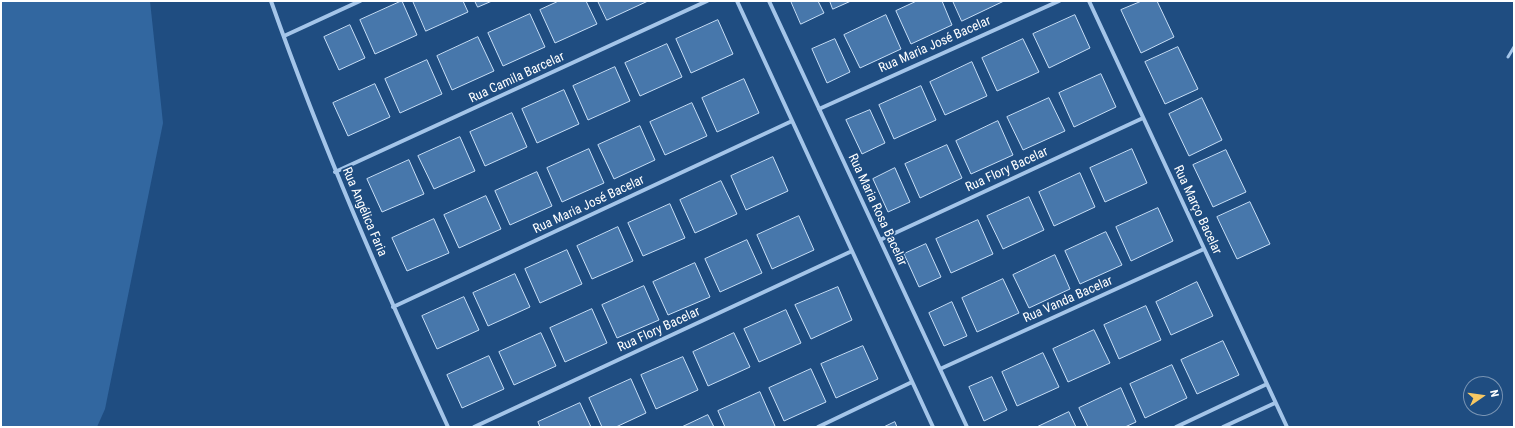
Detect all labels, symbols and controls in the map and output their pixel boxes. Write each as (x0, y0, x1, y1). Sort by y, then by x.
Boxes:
street label: Rua Maria José Bacelar (877, 13, 993, 77)
street label: Rua Camila Barcelar (467, 49, 567, 107)
street label: Rua Flory Bacelar (963, 144, 1051, 196)
street label: Rua Maria Rosa Bacelar (844, 152, 910, 268)
street label: Rua Março Bacelar (1170, 163, 1224, 257)
street label: Rua Angélica Faria (338, 165, 390, 259)
street label: Rua Maria José Bacelar (531, 172, 647, 238)
street label: Rua Vanda Bacelar (1021, 273, 1115, 327)
street label: Rua Flory Bacelar (615, 304, 703, 356)
north arrow (1463, 376, 1503, 416)
text: N (1487, 389, 1501, 398)

